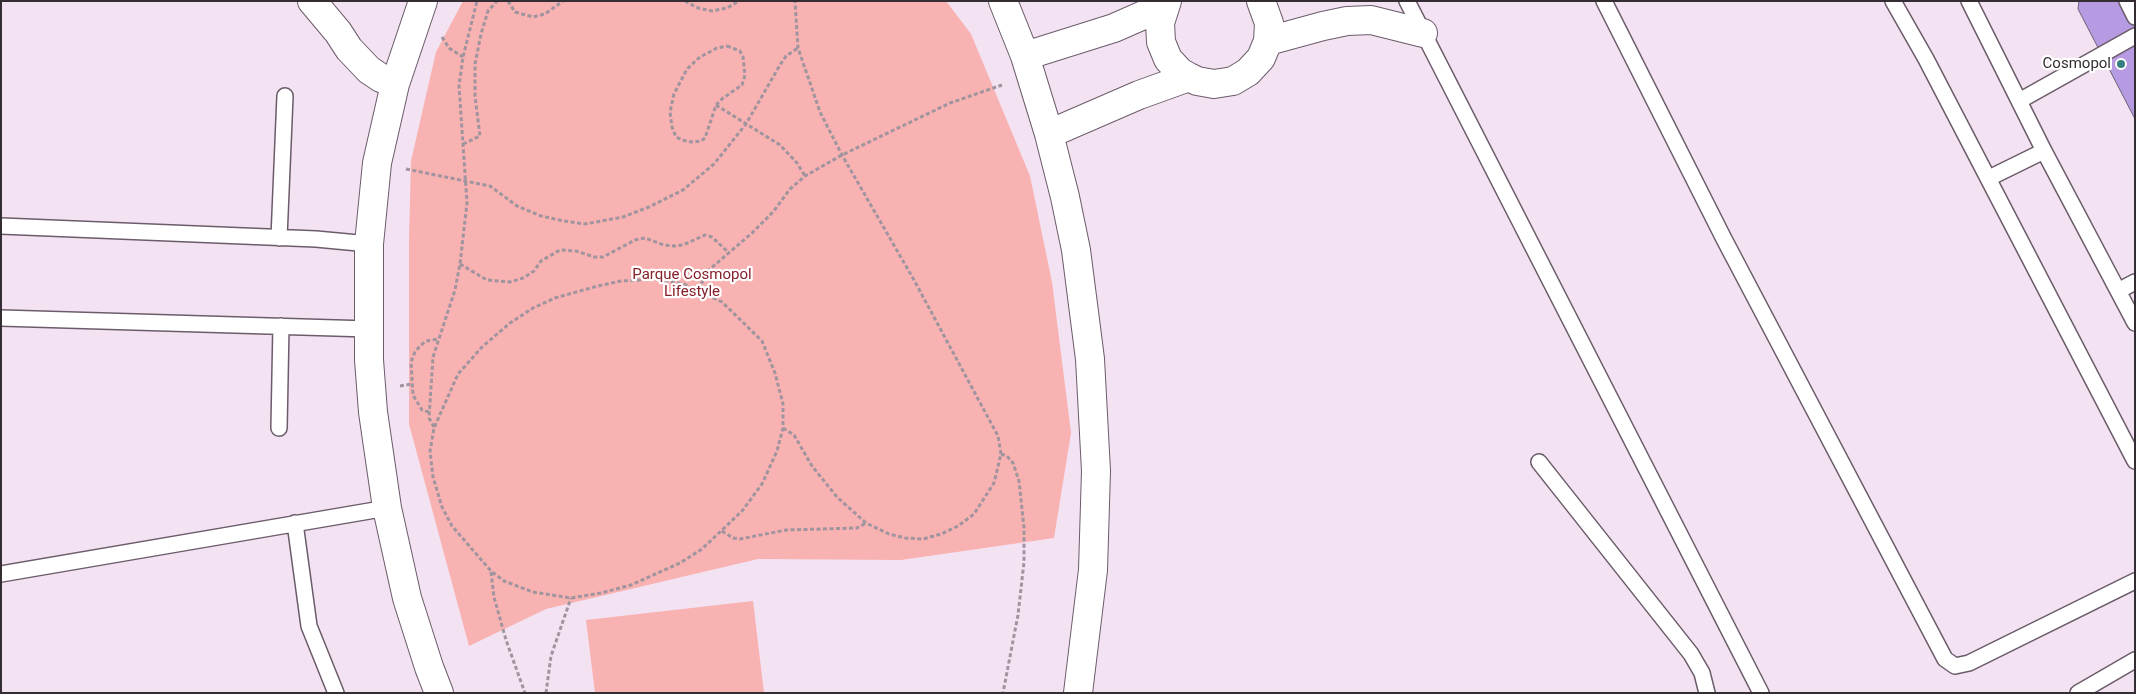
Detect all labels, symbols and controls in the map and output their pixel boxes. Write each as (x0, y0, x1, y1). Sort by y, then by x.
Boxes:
place label: Cosmopol (2043, 55, 2111, 73)
marker: Cosmopol (2115, 58, 2127, 70)
park label: Parque Cosmopol Lifestyle (632, 266, 752, 301)

